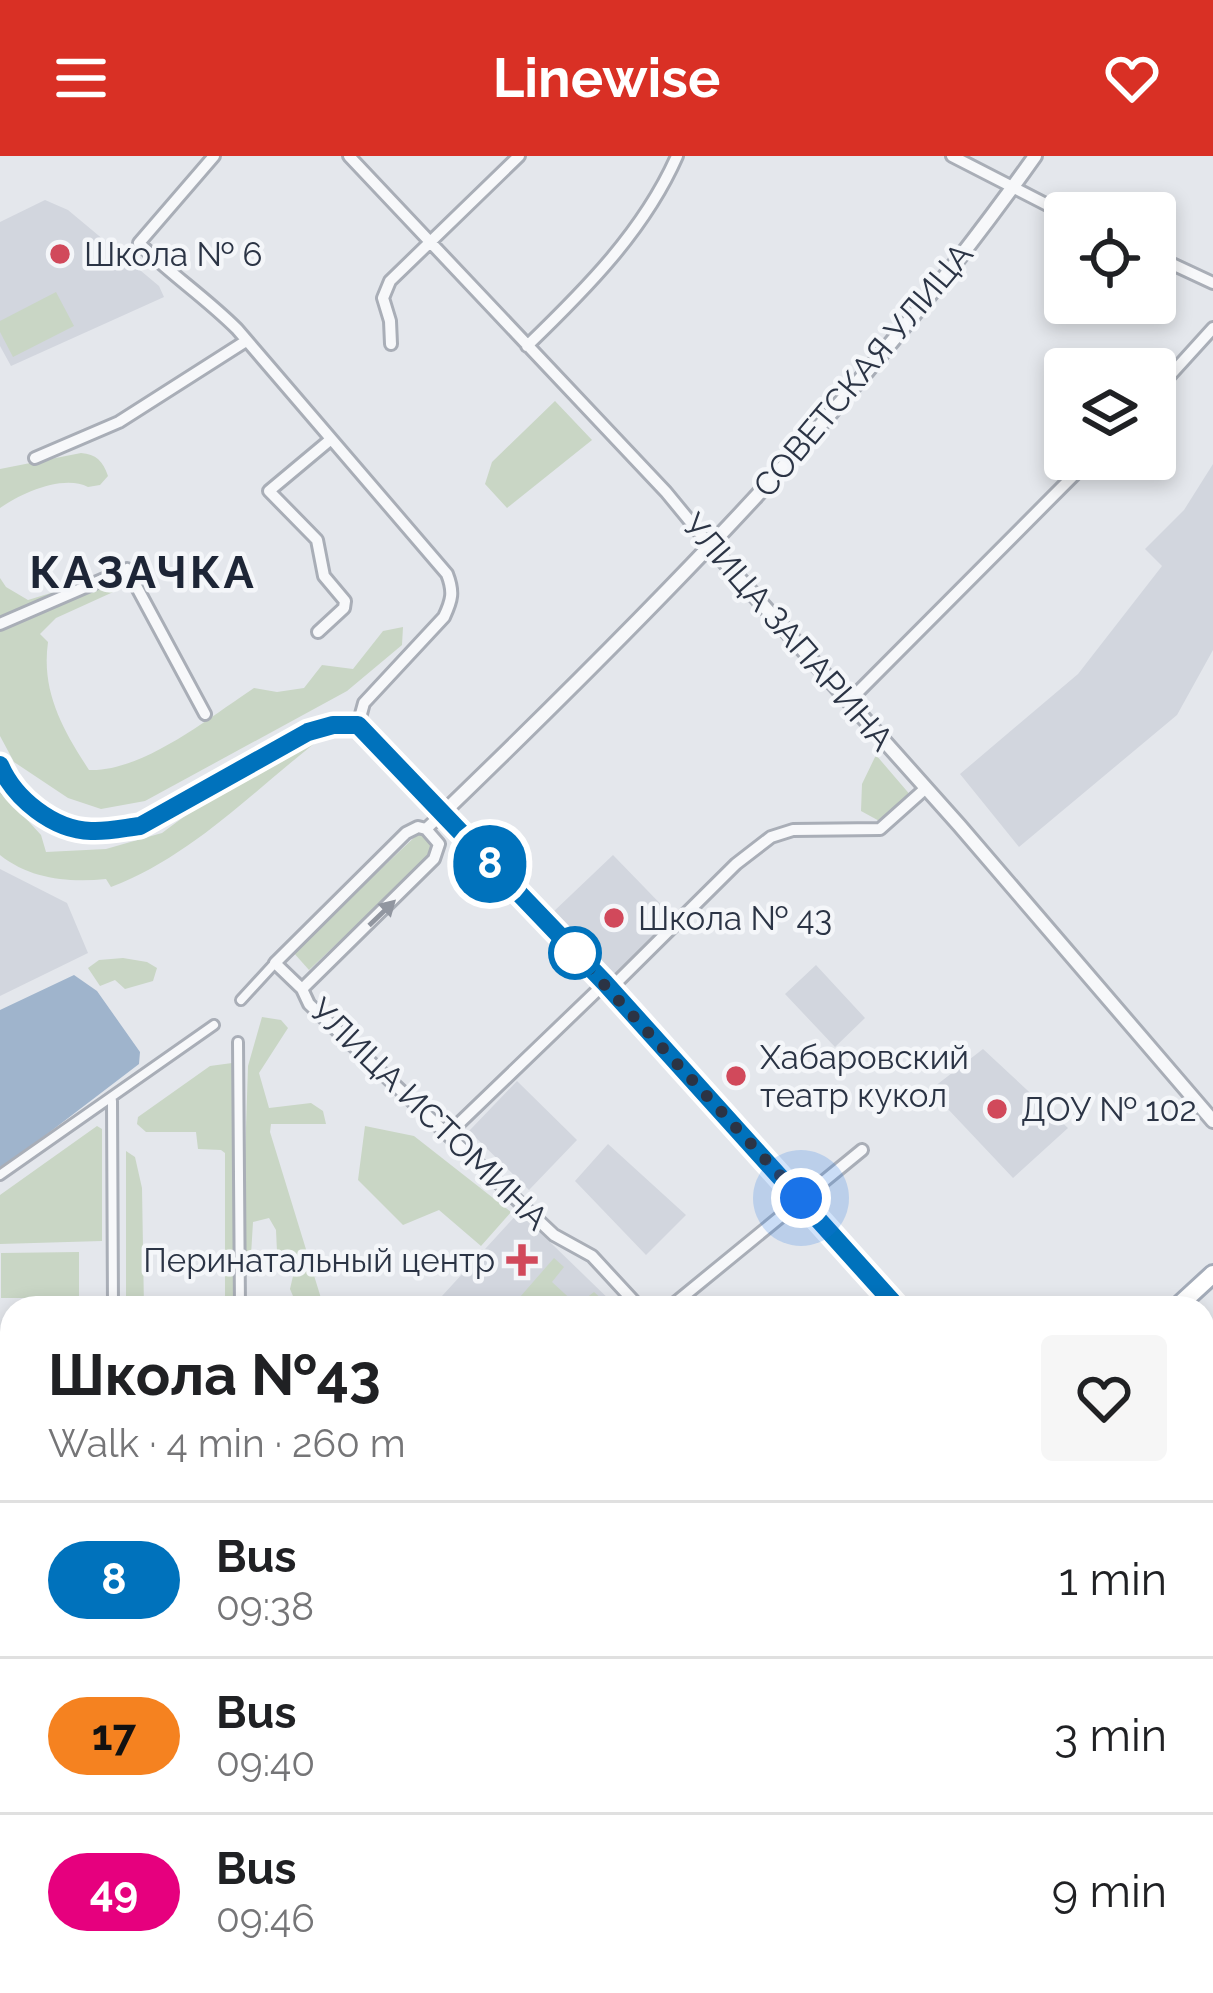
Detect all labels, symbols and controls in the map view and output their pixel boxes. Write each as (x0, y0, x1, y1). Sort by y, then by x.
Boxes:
icon: menu (48, 45, 114, 111)
icon: heart (1099, 45, 1165, 111)
text: Linewise (493, 46, 720, 110)
map controls (1044, 192, 1176, 480)
button: locate (1044, 192, 1176, 324)
place label: Школа № 6 (84, 235, 262, 274)
street label: СОВЕТСКАЯ УЛИЦА (745, 235, 981, 505)
marker: Школа № 6 (47, 241, 73, 267)
button: layers (1044, 348, 1176, 480)
street label: УЛИЦА ЗАПАРИНА (674, 506, 902, 758)
district label: КАЗАЧКА (29, 546, 257, 599)
line badge: 8 (451, 825, 529, 903)
text: 8 (477, 839, 503, 888)
one-way arrow (367, 899, 396, 927)
place label: Школа № 43 (638, 899, 832, 938)
marker: Школа № 43 (601, 905, 627, 931)
unlabelled marker (550, 928, 600, 978)
street label: УЛИЦА ИСТОМИНА (302, 990, 556, 1238)
place label: Хабаровский театр кукол (760, 1038, 969, 1115)
marker: Хабаровский театр кукол (723, 1063, 749, 1089)
place label: ДОУ № 102 (1021, 1090, 1197, 1129)
marker: ДОУ № 102 (984, 1096, 1010, 1122)
your location (771, 1168, 831, 1228)
place label: Перинатальный центр (143, 1241, 495, 1280)
marker: Перинатальный центр (506, 1244, 538, 1276)
button: heart (1041, 1335, 1167, 1461)
text: Школа №43 (48, 1341, 381, 1408)
text: Walk · 4 min · 260 m (48, 1420, 406, 1466)
text: Bus (216, 1530, 297, 1583)
text: 1 min (1059, 1553, 1167, 1606)
text: 8 (101, 1555, 127, 1604)
text: 09:38 (216, 1583, 314, 1629)
text: Bus (216, 1686, 297, 1739)
text: 3 min (1054, 1709, 1167, 1762)
text: 17 (92, 1711, 136, 1760)
text: 09:40 (216, 1739, 315, 1785)
text: Bus (216, 1842, 297, 1895)
text: 9 min (1052, 1865, 1167, 1918)
text: 49 (90, 1867, 138, 1916)
text: 09:46 (216, 1895, 315, 1941)

